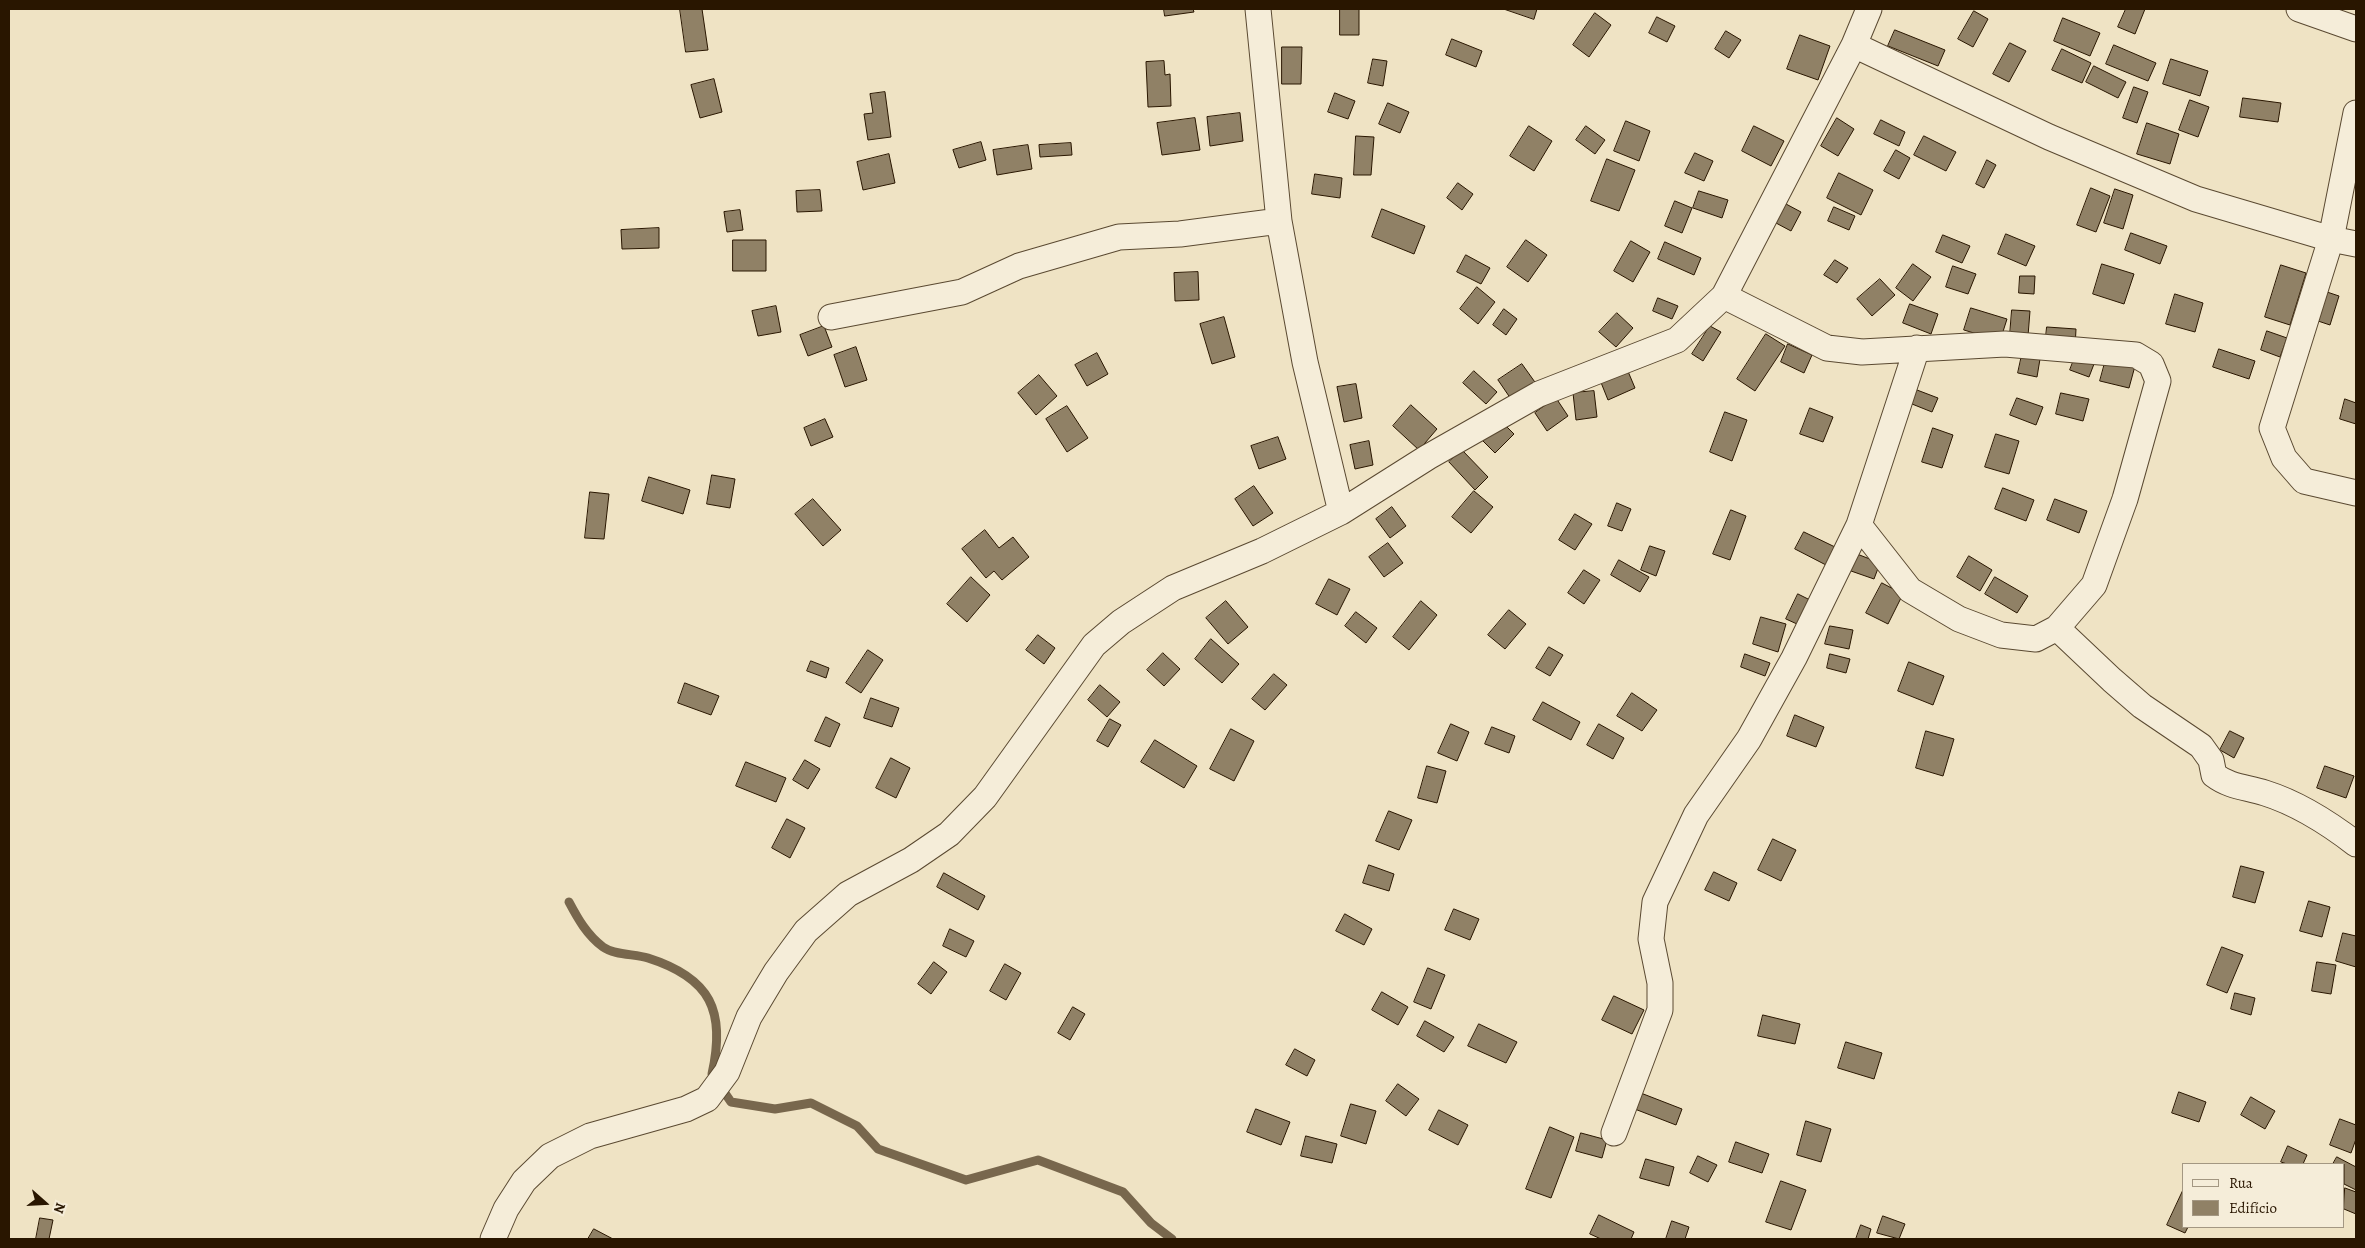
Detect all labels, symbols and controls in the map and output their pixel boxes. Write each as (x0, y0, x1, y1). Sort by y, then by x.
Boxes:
legend (2182, 1163, 2345, 1228)
text: Rua (2229, 1173, 2253, 1193)
north arrow (20, 1178, 70, 1228)
text: Edifício (2229, 1198, 2277, 1218)
text: N (49, 1200, 70, 1216)

